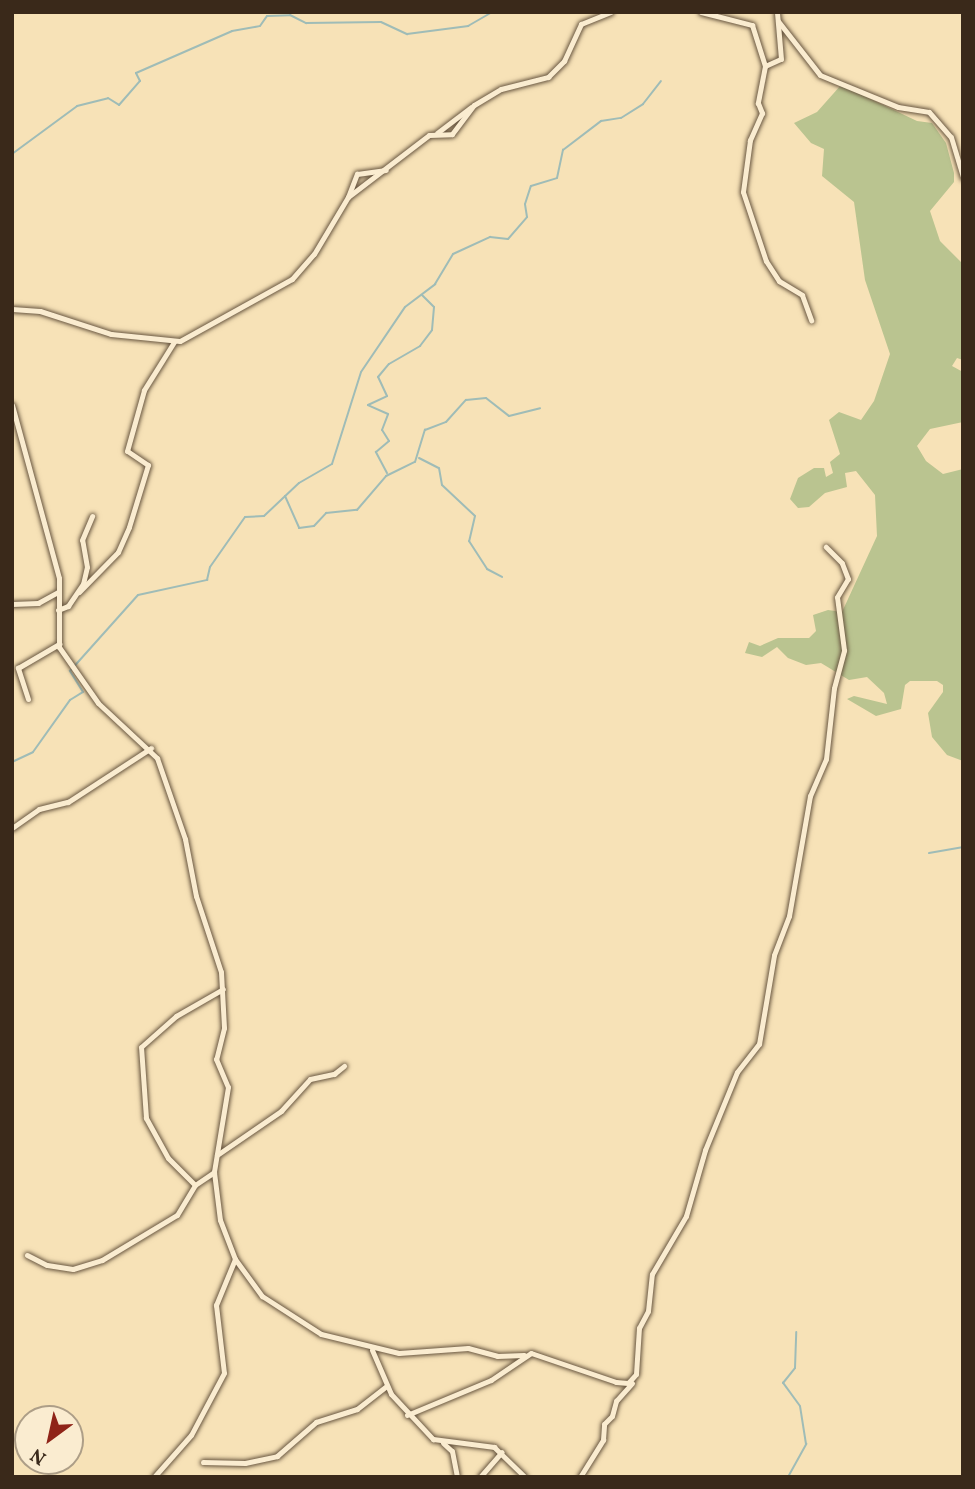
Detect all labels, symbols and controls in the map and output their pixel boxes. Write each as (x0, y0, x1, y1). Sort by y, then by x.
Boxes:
north arrow (14, 1405, 84, 1475)
text: N (26, 1441, 52, 1471)

